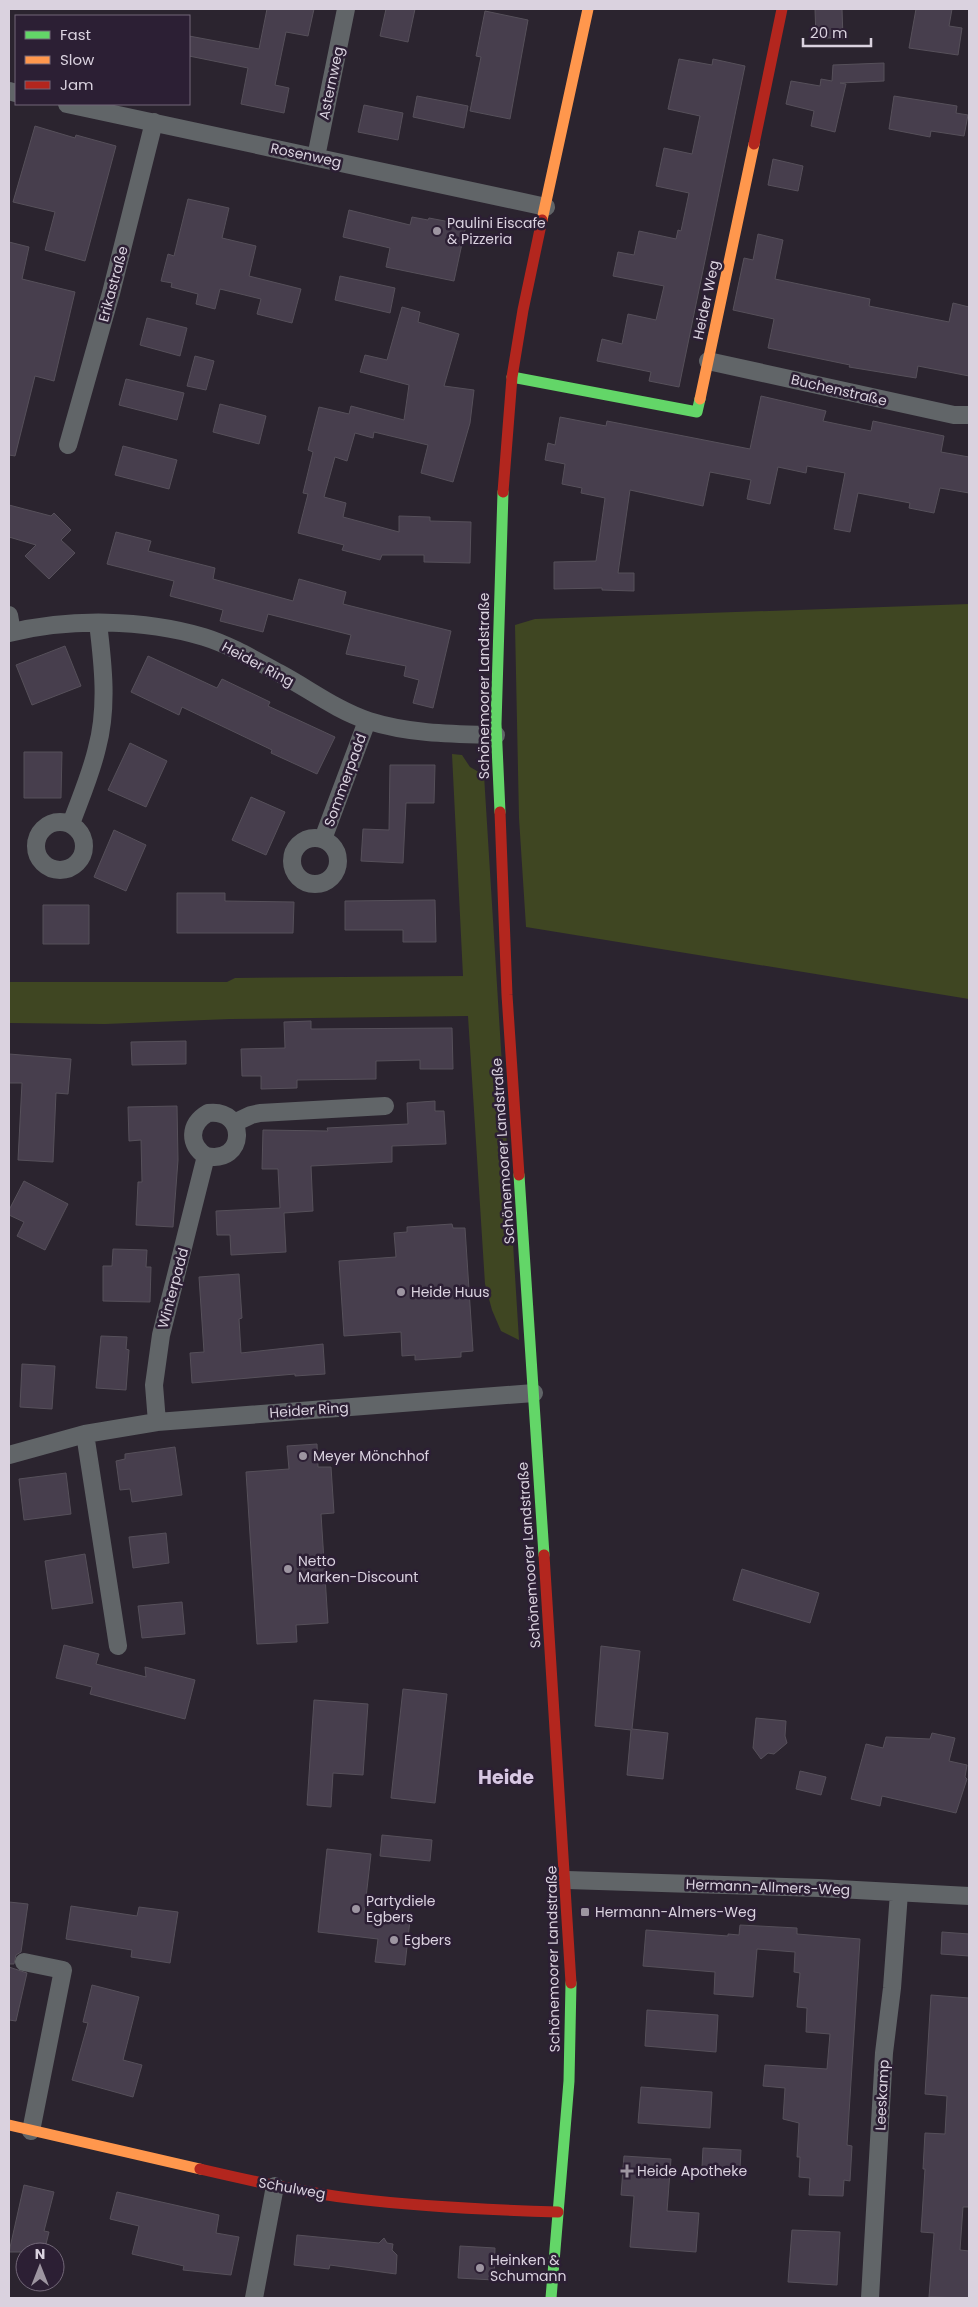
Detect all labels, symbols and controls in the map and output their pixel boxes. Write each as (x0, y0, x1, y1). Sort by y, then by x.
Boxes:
legend (15, 15, 190, 105)
scale bar (803, 15, 870, 47)
text: 20 m (810, 22, 848, 43)
text: Fast (60, 24, 91, 45)
street label: Asternweg (313, 45, 349, 121)
text: Slow (60, 49, 95, 70)
text: Jam (60, 74, 94, 95)
street label: Rosenweg (269, 138, 343, 172)
place label: Paulini Eiscafe & Pizzeria (447, 213, 546, 249)
marker: Paulini Eiscafe & Pizzeria (431, 225, 443, 237)
street label: Erikastraße (93, 244, 133, 324)
street label: Heider Weg (688, 258, 724, 342)
street label: Buchenstraße (789, 369, 889, 411)
street label: Schönemoorer Landstraße (474, 592, 494, 779)
street label: Heider Ring (218, 637, 298, 691)
street label: Sommerpadd (319, 731, 371, 829)
street label: Schönemoorer Landstraße (486, 1057, 519, 1245)
street label: Winterpadd (153, 1245, 193, 1331)
place label: Heide Huus (411, 1282, 490, 1302)
marker: Heide Huus (395, 1286, 407, 1298)
street label: Heider Ring (269, 1397, 349, 1423)
place label: Meyer Mönchhof (313, 1446, 430, 1466)
marker: Meyer Mönchhof (297, 1450, 309, 1462)
street label: Schönemoorer Landstraße (512, 1461, 545, 1649)
place label: Netto Marken-Discount (298, 1551, 418, 1587)
marker: Netto Marken-Discount (282, 1563, 294, 1575)
district label: Heide (478, 1764, 534, 1791)
street label: Schönemoorer Landstraße (541, 1865, 565, 2053)
street label: Hermann-Allmers-Weg (685, 1874, 851, 1900)
place label: Partydiele Egbers (366, 1891, 436, 1927)
place label: Hermann-Almers-Weg (595, 1902, 756, 1922)
marker: Partydiele Egbers (350, 1903, 362, 1915)
marker: Hermann-Almers-Weg (579, 1906, 591, 1918)
place label: Egbers (404, 1930, 451, 1950)
marker: Egbers (388, 1934, 400, 1946)
street label: Leeskamp (870, 2059, 894, 2131)
place label: Heide Apotheke (637, 2161, 747, 2181)
marker: Heide Apotheke (621, 2165, 633, 2177)
street label: Schulweg (257, 2172, 327, 2204)
north arrow (15, 2242, 65, 2292)
text: N (35, 2244, 45, 2264)
place label: Heinken & Schumann (490, 2250, 566, 2286)
marker: Heinken & Schumann (474, 2262, 486, 2274)

